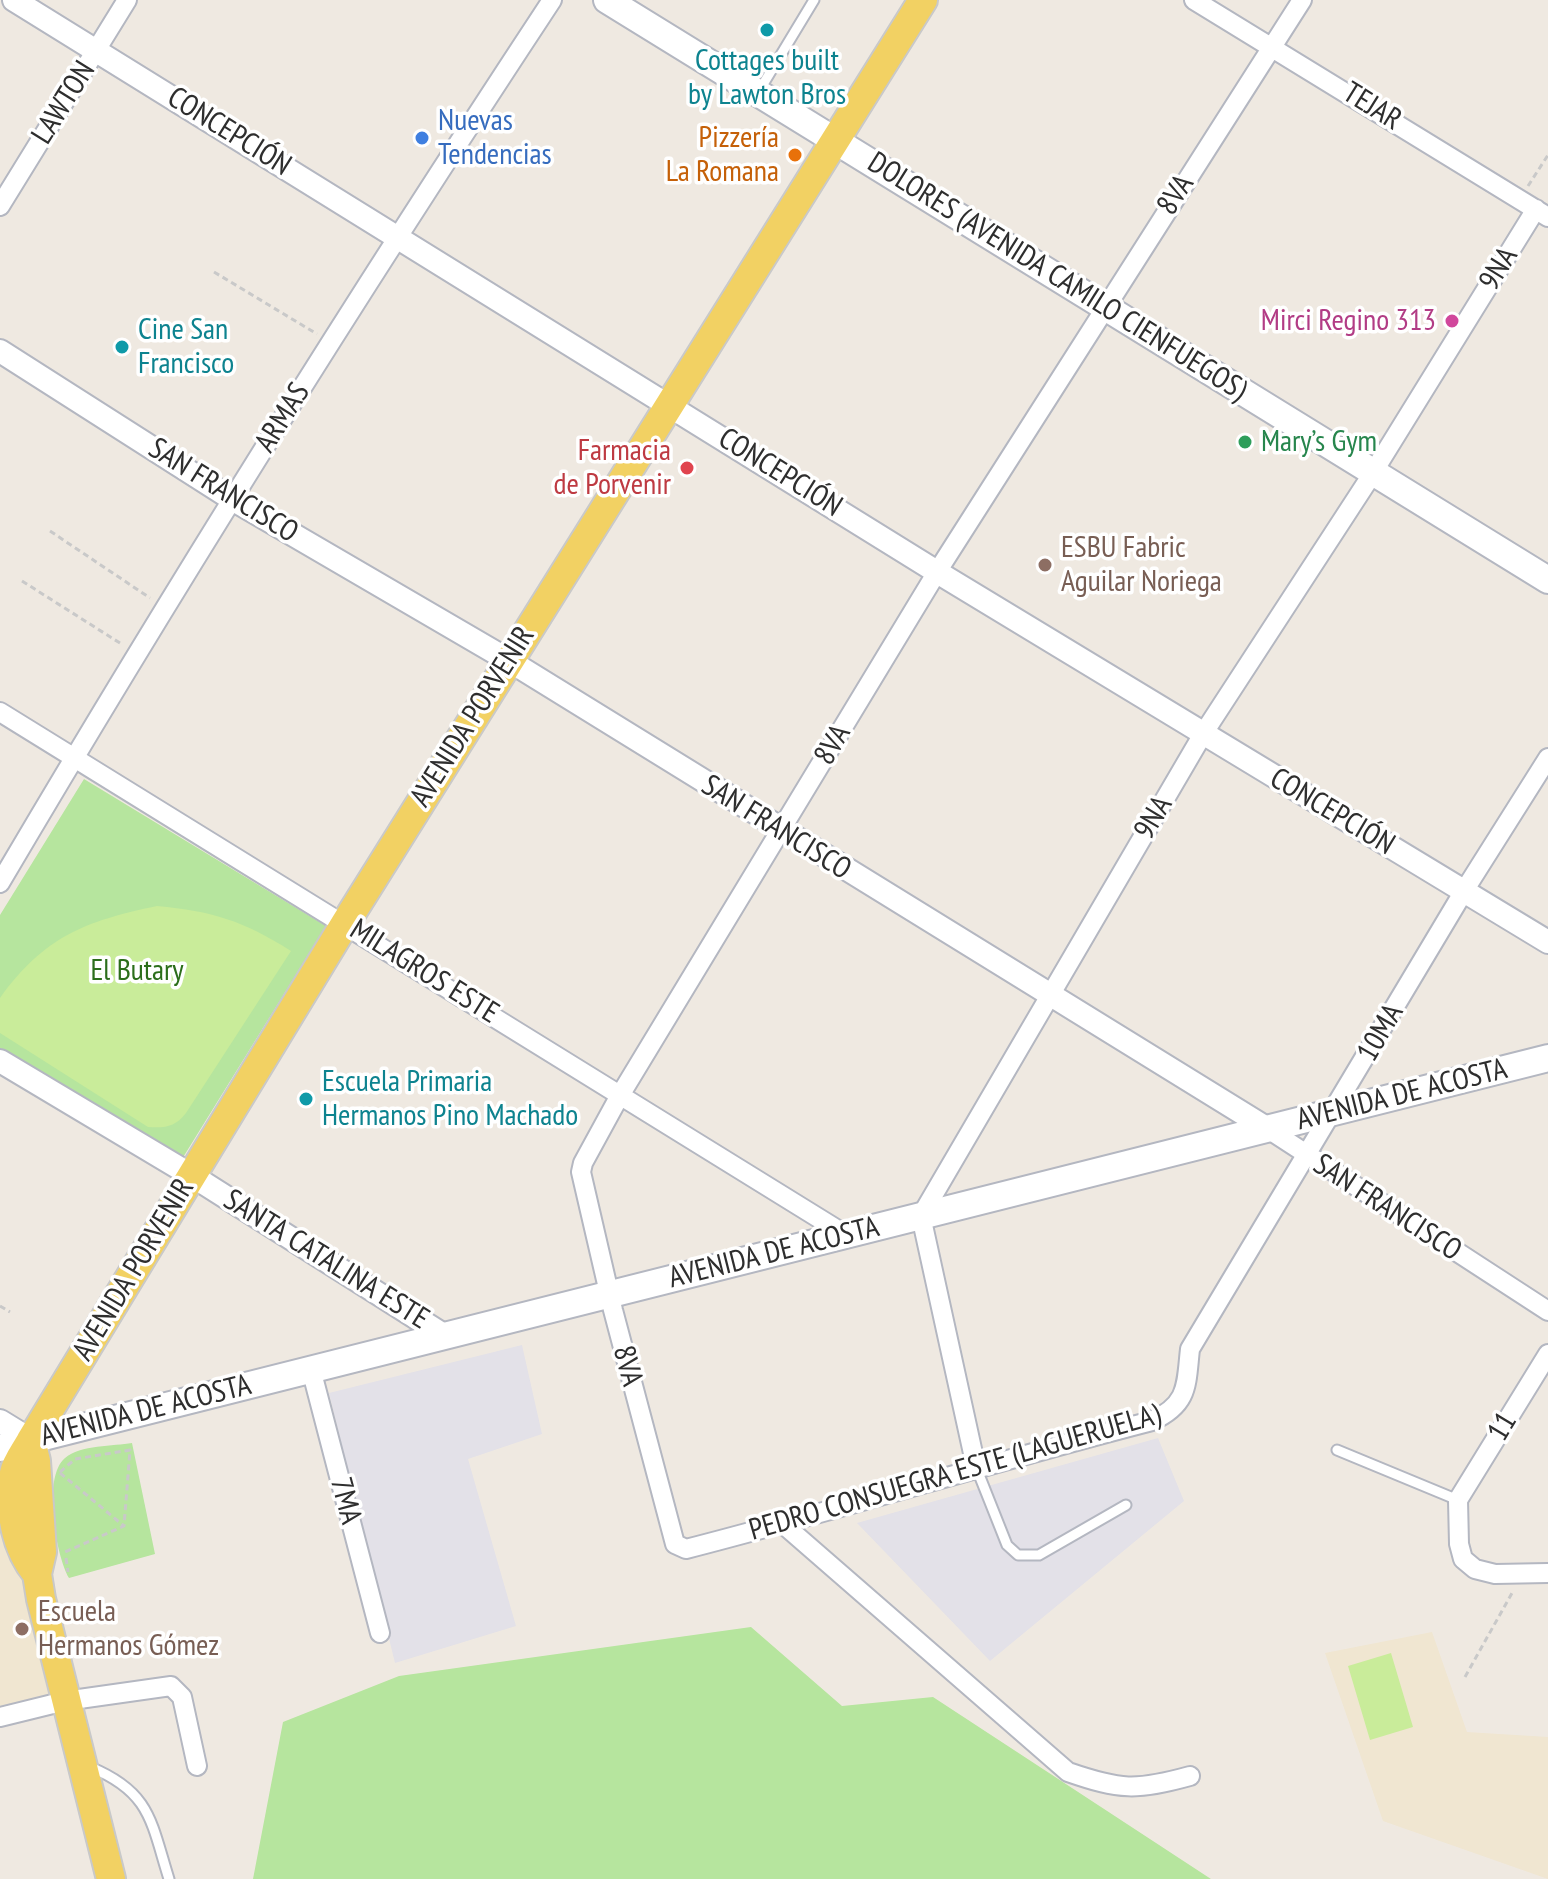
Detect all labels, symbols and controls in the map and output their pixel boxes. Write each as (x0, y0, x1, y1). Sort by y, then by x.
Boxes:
marker: Cottages built by Lawton Bros (758, 21, 776, 39)
place label: Cottages built by Lawton Bros (688, 43, 846, 114)
street label: LAWTON (25, 55, 103, 151)
street label: TEJAR (1336, 75, 1408, 139)
street label: CONCEPCIÓN (161, 80, 297, 184)
place label: Nuevas Tendencias (438, 103, 552, 174)
place label: Pizzería La Romana (666, 120, 779, 190)
marker: Nuevas Tendencias (413, 129, 431, 147)
street label: DOLORES (AVENIDA CAMILO CIENFUEGOS) (861, 145, 1253, 409)
marker: Pizzería La Romana (786, 146, 804, 164)
street label: 8VA (1150, 168, 1202, 222)
street label: 9NA (1472, 241, 1526, 297)
place label: Mirci Regino 313 (1261, 303, 1436, 339)
place label: Cine San Francisco (138, 312, 234, 382)
marker: Mirci Regino 313 (1443, 312, 1461, 330)
marker: Cine San Francisco (113, 338, 131, 356)
street label: ARMAS (248, 377, 318, 459)
street label: CONCEPCIÓN (712, 421, 848, 525)
place label: Mary’s Gym (1261, 424, 1377, 460)
street label: SAN FRANCISCO (142, 431, 304, 551)
place label: Farmacia de Porvenir (553, 433, 671, 504)
marker: Mary’s Gym (1236, 433, 1254, 451)
marker: Farmacia de Porvenir (678, 459, 696, 477)
place label: ESBU Fabric Aguilar Noriega (1061, 530, 1222, 600)
marker: ESBU Fabric Aguilar Noriega (1036, 556, 1054, 574)
street label: AVENIDA PORVENIR (403, 620, 543, 814)
street label: 8VA (807, 718, 859, 772)
street label: CONCEPCIÓN (1263, 761, 1401, 863)
street label: SAN FRANCISCO (695, 768, 857, 888)
street label: 9NA (1127, 790, 1181, 846)
street label: MILAGROS ESTE (343, 912, 505, 1032)
park label: El Butary (90, 953, 184, 989)
street label: 10MA (1350, 998, 1412, 1068)
street label: AVENIDA DE ACOSTA (1293, 1051, 1511, 1139)
place label: Escuela Primaria Hermanos Pino Machado (322, 1064, 578, 1134)
marker: Escuela Primaria Hermanos Pino Machado (297, 1090, 315, 1108)
street label: SAN FRANCISCO (1306, 1147, 1468, 1269)
street label: AVENIDA PORVENIR (66, 1173, 202, 1367)
street label: SANTA CATALINA ESTE (217, 1182, 435, 1338)
street label: AVENIDA DE ACOSTA (665, 1209, 883, 1297)
street label: 8VA (604, 1342, 650, 1390)
street label: AVENIDA DE ACOSTA (37, 1367, 255, 1455)
street label: PEDRO CONSUEGRA ESTE (LAGUERUELA) (745, 1397, 1165, 1549)
street label: 11 (1481, 1406, 1525, 1448)
street label: 7MA (322, 1474, 368, 1528)
place label: Escuela Hermanos Gómez (38, 1594, 219, 1664)
marker: Escuela Hermanos Gómez (13, 1620, 31, 1638)

